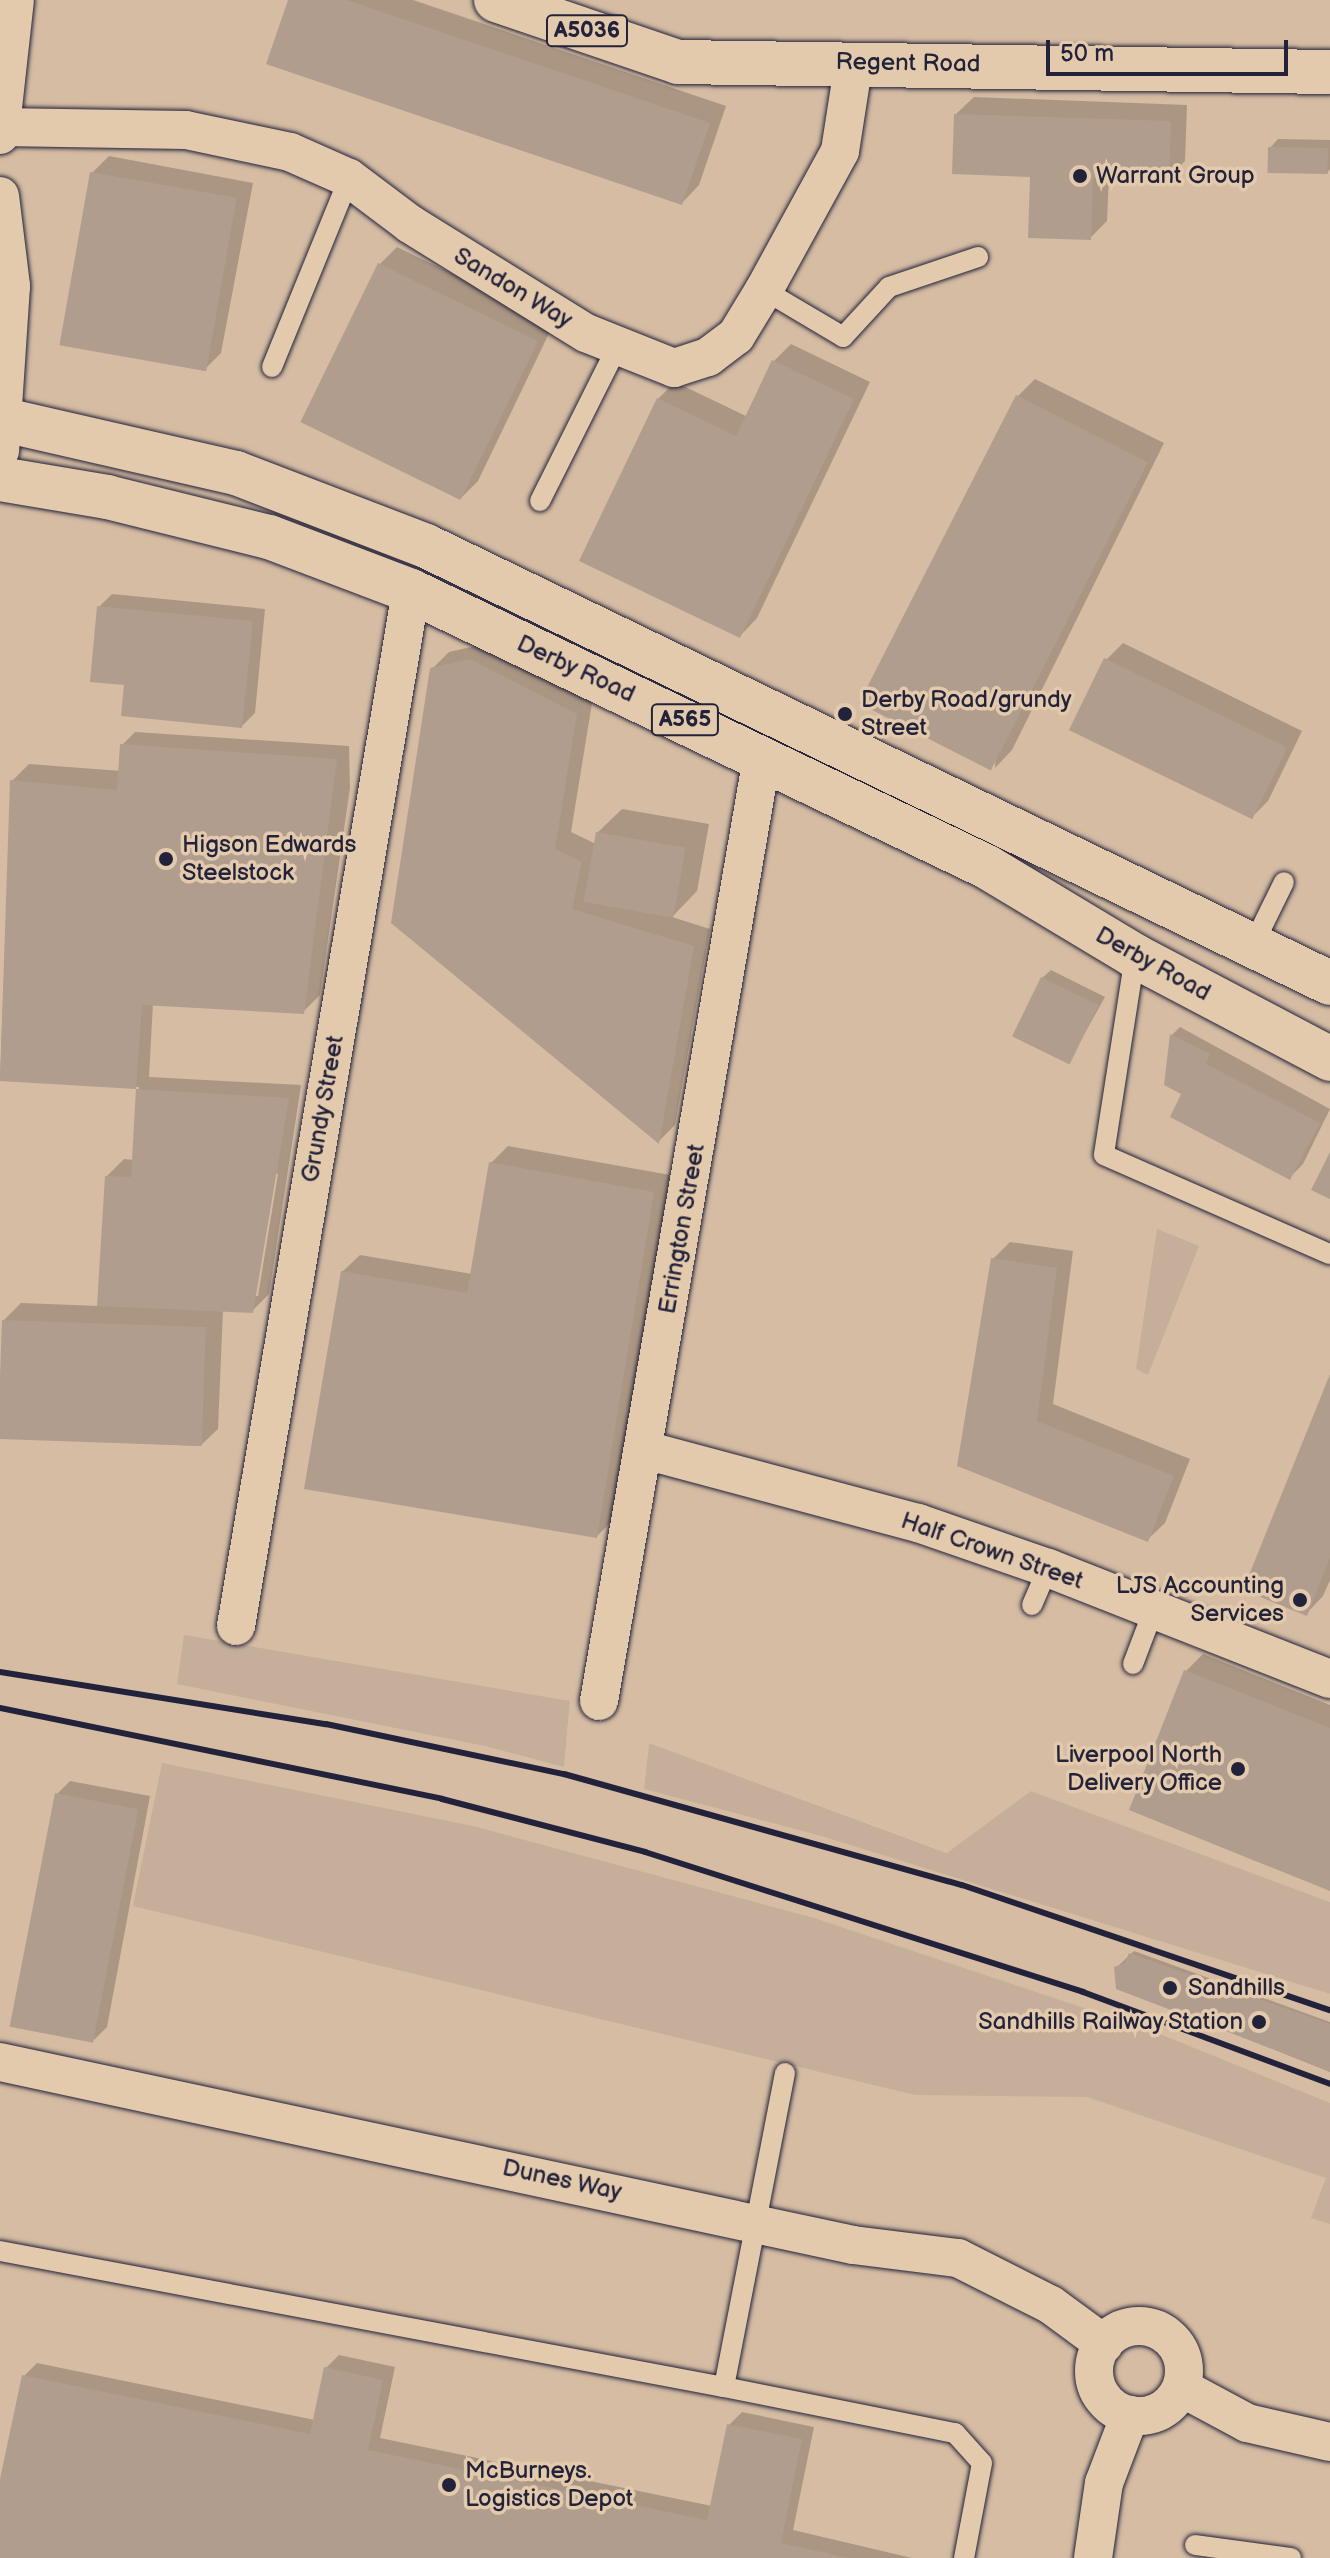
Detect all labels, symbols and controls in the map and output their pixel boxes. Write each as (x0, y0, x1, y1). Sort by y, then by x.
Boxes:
road number: A5036 (545, 13, 629, 49)
scale bar (1050, 24, 1292, 74)
text: 50 m (1060, 39, 1114, 68)
street label: Regent Road (835, 47, 981, 79)
place label: Warrant Group (1096, 162, 1255, 190)
marker: Warrant Group (1071, 167, 1089, 185)
street label: Sandon Way (448, 241, 578, 335)
street label: Derby Road (512, 629, 640, 709)
place label: Derby Road/grundy Street (861, 686, 1073, 742)
road number: A565 (649, 702, 721, 738)
marker: Derby Road/grundy Street (836, 705, 854, 723)
place label: Higson Edwards Steelstock (182, 831, 357, 887)
marker: Higson Edwards Steelstock (157, 850, 175, 868)
street label: Derby Road (1090, 920, 1216, 1008)
street label: Grundy Street (296, 1032, 350, 1186)
street label: Errington Street (653, 1142, 711, 1316)
street label: Half Crown Street (897, 1506, 1087, 1596)
place label: LJS Accounting Services (1116, 1572, 1284, 1628)
marker: LJS Accounting Services (1291, 1591, 1309, 1609)
place label: Liverpool North Delivery Office (1055, 1741, 1222, 1797)
marker: Liverpool North Delivery Office (1229, 1760, 1247, 1778)
place label: Sandhills (1188, 1974, 1285, 2002)
marker: Sandhills (1159, 1977, 1181, 1999)
place label: Sandhills Railway Station (976, 2008, 1243, 2036)
marker: Sandhills Railway Station (1250, 2013, 1268, 2031)
street label: Dunes Way (499, 2153, 625, 2207)
place label: McBurneys. Logistics Depot (465, 2457, 633, 2513)
marker: McBurneys. Logistics Depot (440, 2476, 458, 2494)

